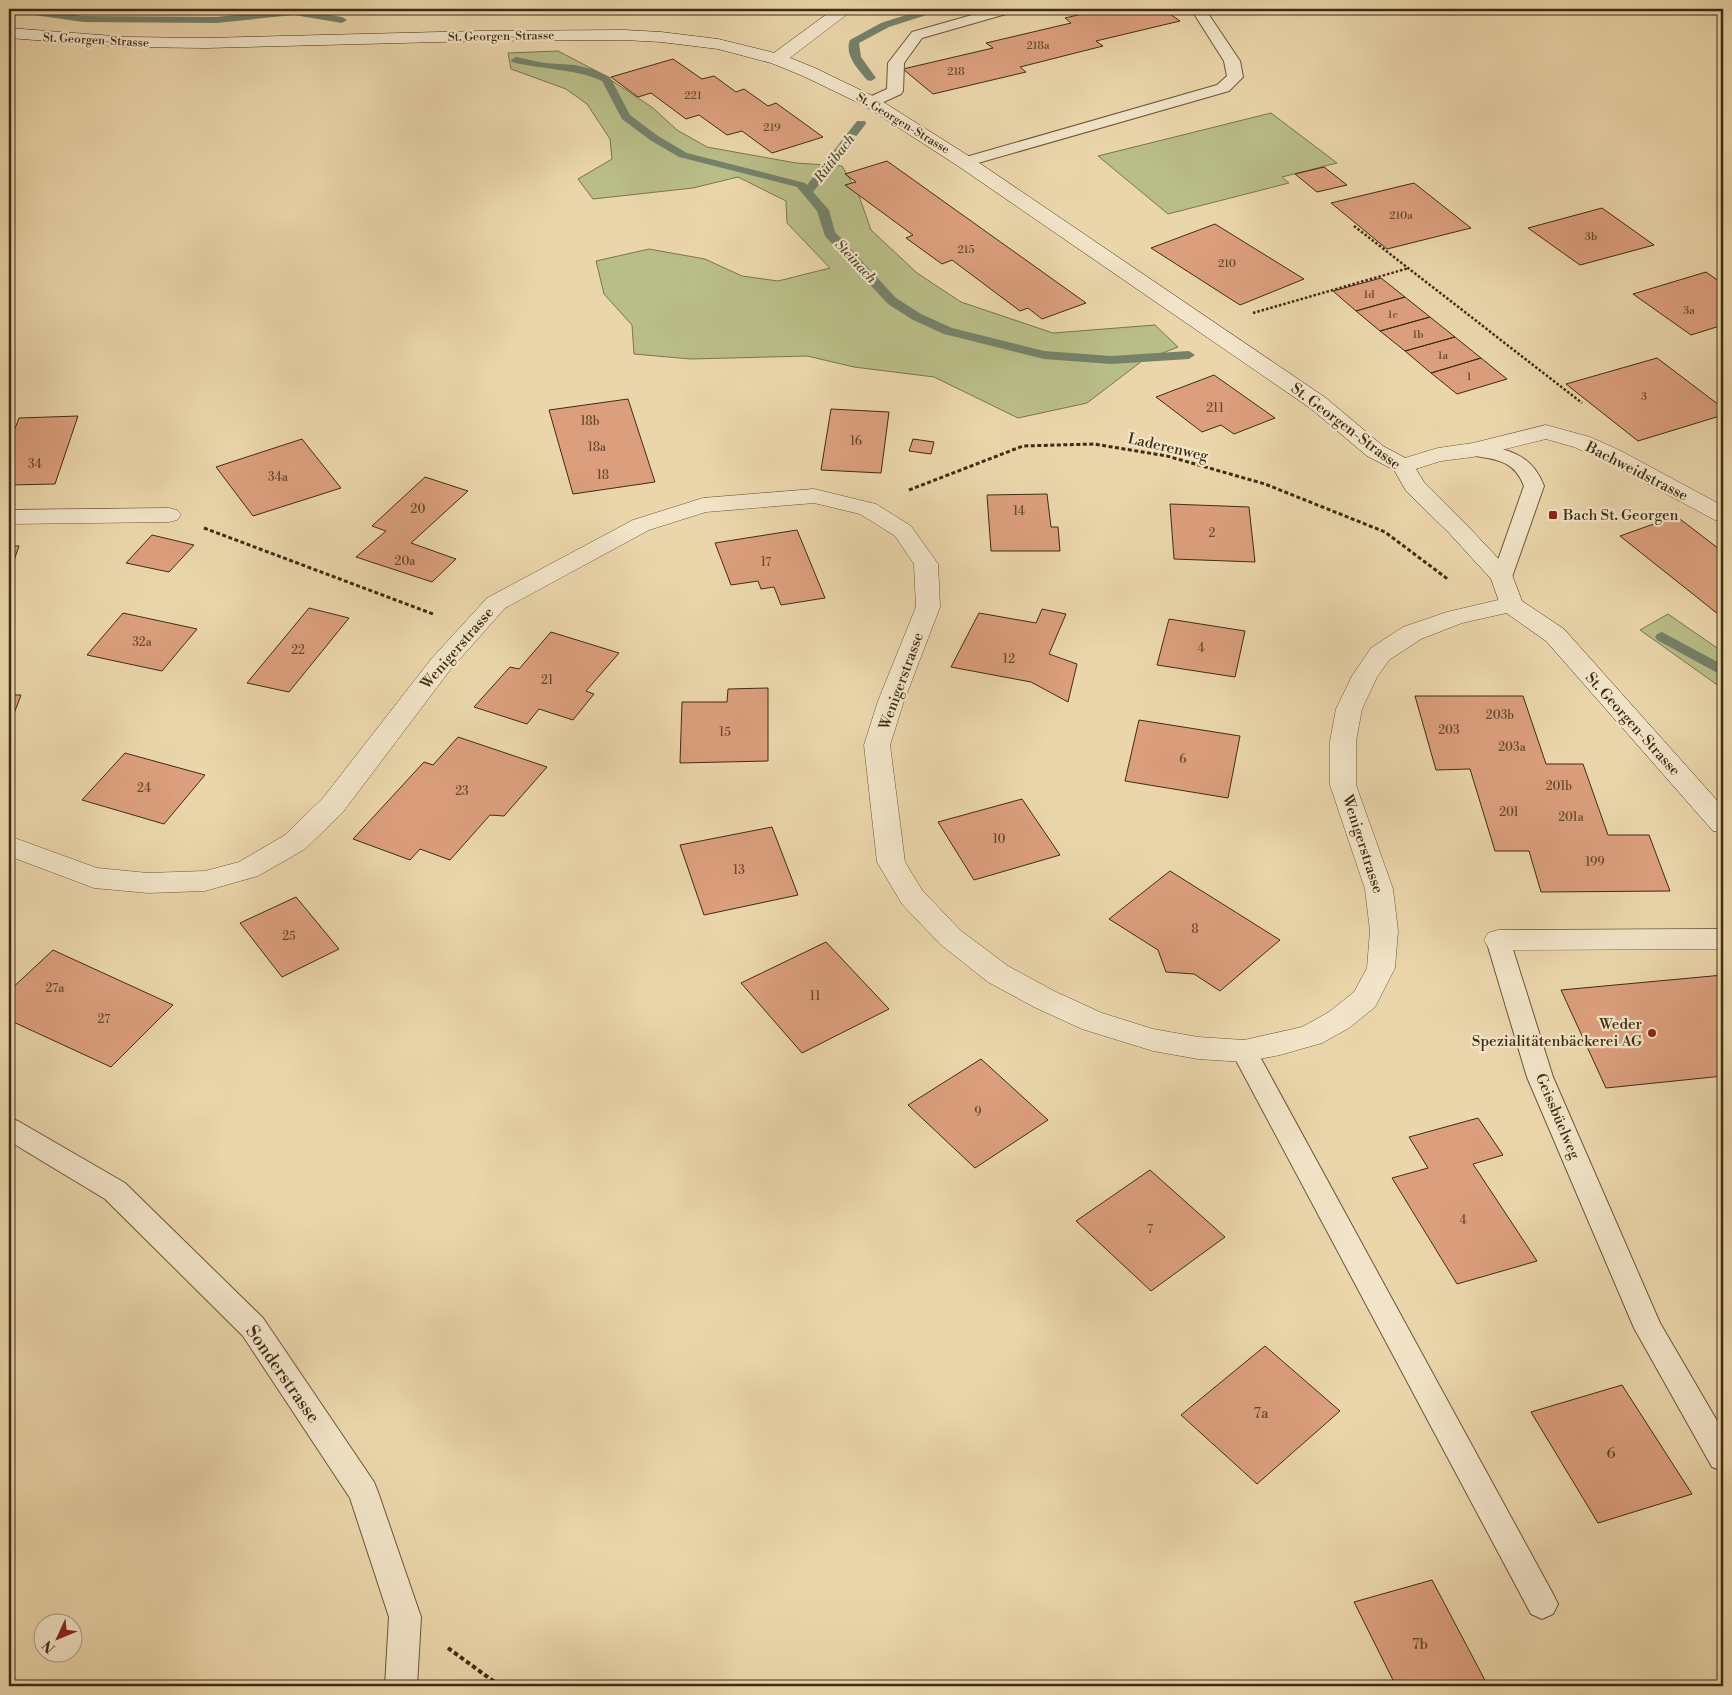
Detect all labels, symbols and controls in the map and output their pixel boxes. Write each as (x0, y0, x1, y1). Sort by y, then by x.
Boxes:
street label: St. Georgen-Strasse (448, 28, 554, 45)
street label: St. Georgen-Strasse (43, 30, 149, 51)
house number: 218a (1026, 39, 1050, 53)
house number: 218 (947, 65, 965, 79)
house number: 221 (684, 89, 702, 103)
street label: St. Georgen-Strasse (853, 90, 952, 157)
house number: 219 (763, 121, 781, 135)
water label: Rütibach (810, 131, 859, 187)
house number: 210a (1389, 209, 1413, 223)
house number: 3b (1585, 230, 1597, 244)
water label: Steinach (831, 236, 880, 287)
house number: 215 (957, 243, 975, 257)
house number: 210 (1218, 257, 1236, 271)
house number: 1d (1364, 288, 1375, 302)
house number: 3a (1683, 304, 1695, 318)
house number: 1c (1388, 308, 1399, 322)
house number: 1b (1412, 328, 1424, 342)
house number: 1a (1438, 349, 1449, 363)
house number: 1 (1467, 370, 1472, 384)
street label: St. Georgen-Strasse (1287, 379, 1404, 474)
house number: 3 (1641, 390, 1647, 404)
house number: 211 (1206, 401, 1225, 416)
house number: 18b (580, 414, 600, 429)
street label: Laderenweg (1126, 429, 1210, 466)
house number: 16 (850, 434, 862, 449)
street label: Bachweidstrasse (1581, 437, 1691, 505)
house number: 18a (588, 440, 607, 455)
house number: 34 (28, 457, 42, 472)
house number: 18 (597, 468, 609, 483)
house number: 34a (268, 470, 289, 485)
house number: 20 (411, 502, 425, 517)
house number: 14 (1013, 504, 1025, 519)
place label: Bach St. Georgen (1562, 506, 1679, 525)
marker: Bach St. Georgen (1547, 509, 1559, 521)
house number: 2 (1209, 526, 1216, 541)
house number: 20a (395, 554, 416, 569)
house number: 17 (761, 555, 771, 570)
street label: Wenigerstrasse (416, 603, 498, 694)
street label: Wenigerstrasse (875, 630, 928, 734)
house number: 32a (132, 635, 153, 650)
house number: 4 (1197, 641, 1205, 656)
house number: 22 (291, 643, 305, 658)
house number: 12 (1003, 652, 1015, 667)
street label: St. Georgen-Strasse (1581, 669, 1684, 780)
house number: 21 (541, 673, 554, 688)
house number: 203b (1486, 708, 1514, 723)
house number: 203 (1438, 723, 1460, 738)
house number: 15 (719, 725, 731, 740)
house number: 203a (1498, 740, 1527, 755)
house number: 6 (1179, 752, 1187, 767)
house number: 201b (1546, 779, 1572, 794)
house number: 24 (137, 781, 151, 796)
house number: 23 (455, 784, 469, 799)
street label: Wenigerstrasse (1337, 792, 1387, 896)
house number: 201 (1499, 805, 1520, 820)
house number: 201a (1558, 810, 1585, 825)
house number: 10 (993, 832, 1005, 847)
house number: 199 (1585, 855, 1605, 870)
house number: 13 (733, 863, 745, 878)
house number: 8 (1191, 922, 1199, 937)
house number: 25 (282, 929, 296, 944)
house number: 27a (46, 981, 65, 996)
house number: 11 (810, 989, 821, 1004)
house number: 27 (98, 1012, 110, 1027)
place label: Weder Spezialitätenbäckerei AG (1472, 1015, 1643, 1051)
marker: Weder Spezialitätenbäckerei AG (1646, 1027, 1658, 1039)
street label: Geissbüelweg (1531, 1070, 1584, 1162)
house number: 9 (974, 1105, 982, 1120)
house number: 4 (1459, 1213, 1467, 1228)
house number: 7 (1147, 1222, 1153, 1237)
street label: Sonderstrasse (240, 1321, 325, 1428)
house number: 7a (1253, 1404, 1269, 1423)
house number: 6 (1606, 1444, 1616, 1463)
north arrow (32, 1612, 82, 1662)
house number: 7b (1412, 1635, 1428, 1654)
text: N (39, 1636, 60, 1657)

